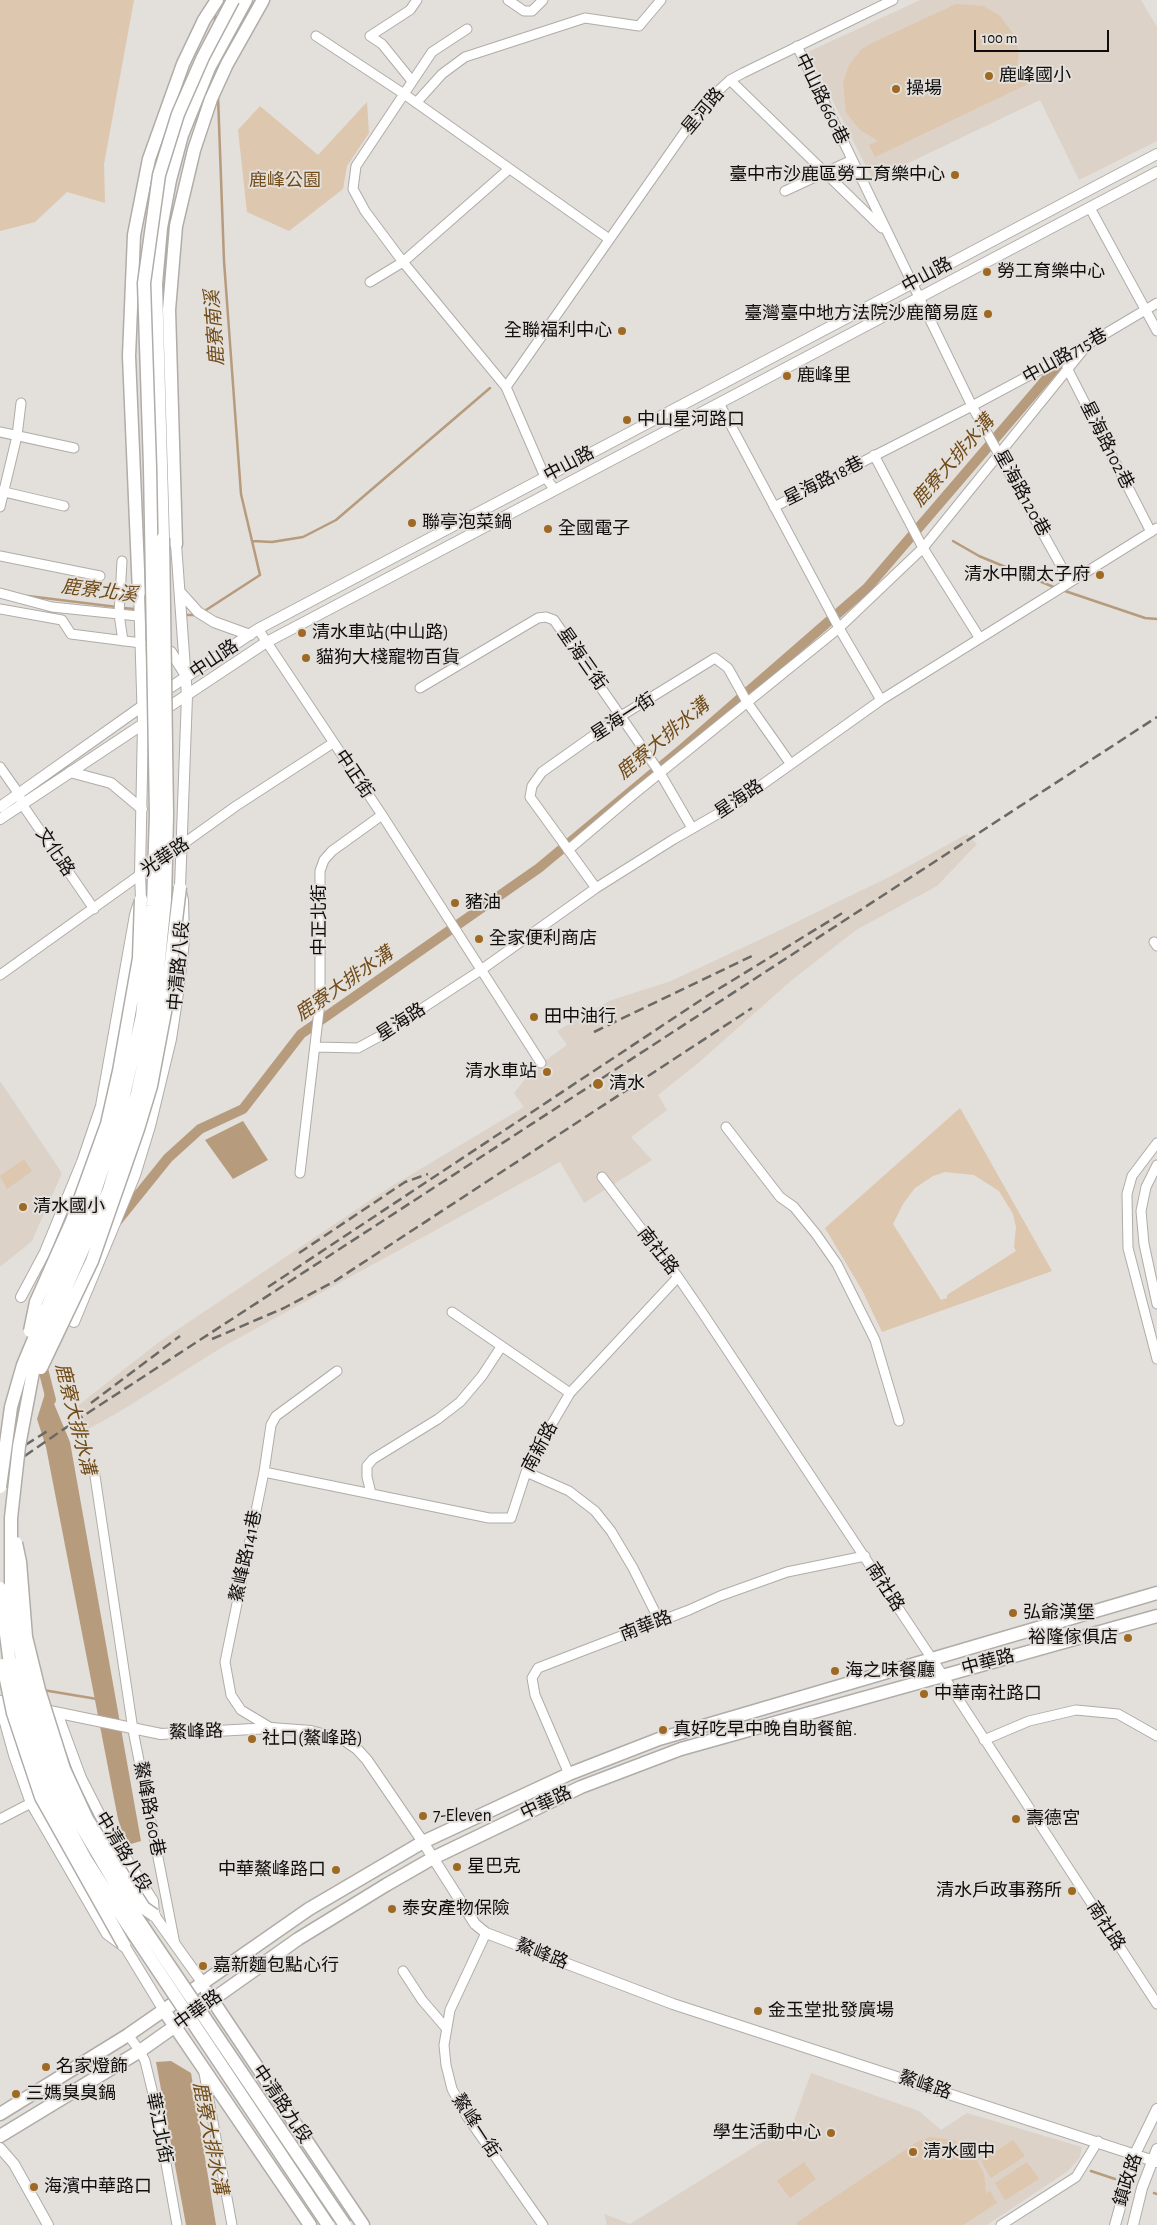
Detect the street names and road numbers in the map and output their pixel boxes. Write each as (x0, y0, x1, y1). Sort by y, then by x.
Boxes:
street label: 中山路660巷 (791, 50, 853, 148)
street label: 星河路 (677, 83, 729, 139)
street label: 中山路 (898, 253, 956, 297)
street label: 中山路715巷 (1019, 324, 1111, 388)
street label: 星海路102巷 (1076, 397, 1138, 493)
street label: 中山路 (540, 442, 598, 486)
street label: 星海路120巷 (989, 446, 1055, 540)
street label: 星海路18巷 (780, 452, 868, 510)
street label: 星海三街 (553, 623, 611, 695)
street label: 中山路 (186, 635, 242, 683)
street label: 星海一街 (587, 688, 659, 746)
street label: 中正街 (330, 746, 378, 802)
street label: 星海路 (711, 775, 767, 823)
street label: 文化路 (31, 824, 79, 880)
street label: 光華路 (137, 833, 193, 881)
street label: 中正北街 (309, 884, 331, 956)
street label: 中清路八段 (164, 920, 194, 1012)
street label: 星海路 (372, 998, 430, 1046)
street label: 南社路 (633, 1223, 683, 1279)
street label: 南新路 (518, 1418, 562, 1476)
street label: 鰲峰路141巷 (226, 1508, 266, 1604)
street label: 南社路 (861, 1558, 909, 1616)
street label: 南華路 (617, 1606, 675, 1646)
street label: 中華路 (959, 1645, 1017, 1679)
street label: 鰲峰路 (169, 1720, 223, 1744)
street label: 鰲峰路160巷 (129, 1760, 169, 1858)
street label: 中華路 (517, 1782, 575, 1824)
street label: 中清路八段 (91, 1808, 155, 1896)
street label: 南社路 (1082, 1897, 1130, 1955)
street label: 鰲峰路 (513, 1934, 571, 1974)
street label: 中華路 (170, 1985, 226, 2035)
street label: 中清路九段 (248, 2061, 316, 2147)
street label: 鰲峰路 (896, 2066, 954, 2104)
street label: 鰲峰一街 (447, 2090, 505, 2162)
street label: 華江北街 (142, 2091, 176, 2165)
street label: 鎮政路 (1109, 2151, 1147, 2209)

